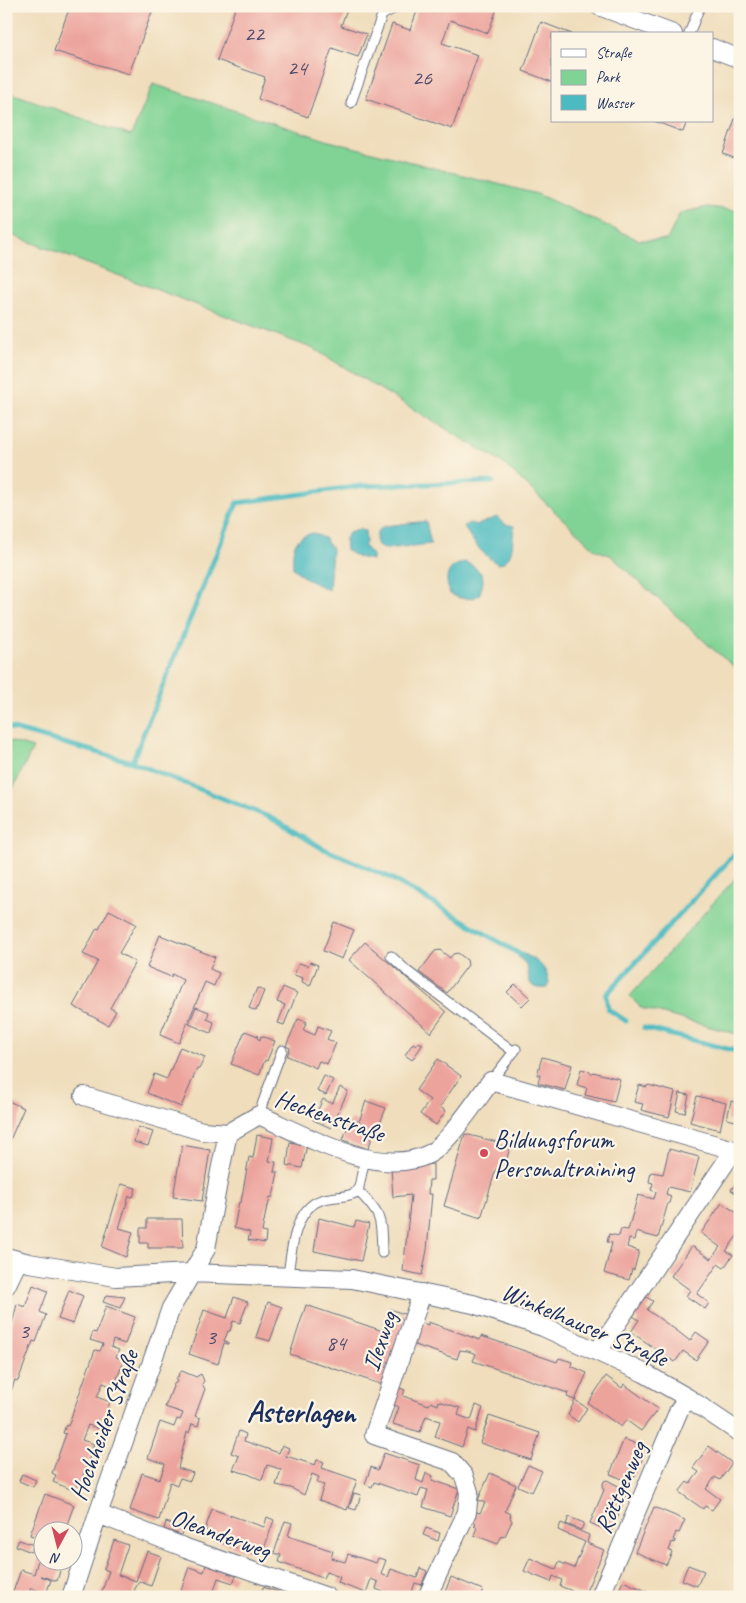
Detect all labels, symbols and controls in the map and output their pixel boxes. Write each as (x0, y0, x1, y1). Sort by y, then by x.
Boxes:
house number: 22 (244, 20, 266, 48)
legend (551, 32, 714, 122)
text: Straße (596, 44, 632, 63)
house number: 24 (287, 54, 309, 82)
house number: 26 (412, 64, 433, 92)
text: Park (596, 68, 621, 87)
text: Wasser (596, 94, 635, 113)
street label: Heckenstraße (271, 1082, 390, 1150)
place label: Bildungsforum Personaltraining (494, 1124, 636, 1185)
marker: Bildungsforum Personaltraining (478, 1147, 490, 1159)
street label: Winkelhauser Straße (497, 1276, 674, 1375)
street label: Ilexweg (355, 1306, 405, 1376)
house number: 3 (19, 1317, 31, 1345)
house number: 3 (206, 1323, 218, 1351)
house number: 84 (326, 1329, 348, 1357)
street label: Hochheider Straße (62, 1344, 147, 1505)
district label: Asterlagen (247, 1393, 358, 1431)
street label: Röttgenweg (587, 1435, 655, 1538)
street label: Oleanderweg (167, 1501, 277, 1567)
north arrow (32, 1520, 82, 1570)
text: N (49, 1549, 62, 1567)

